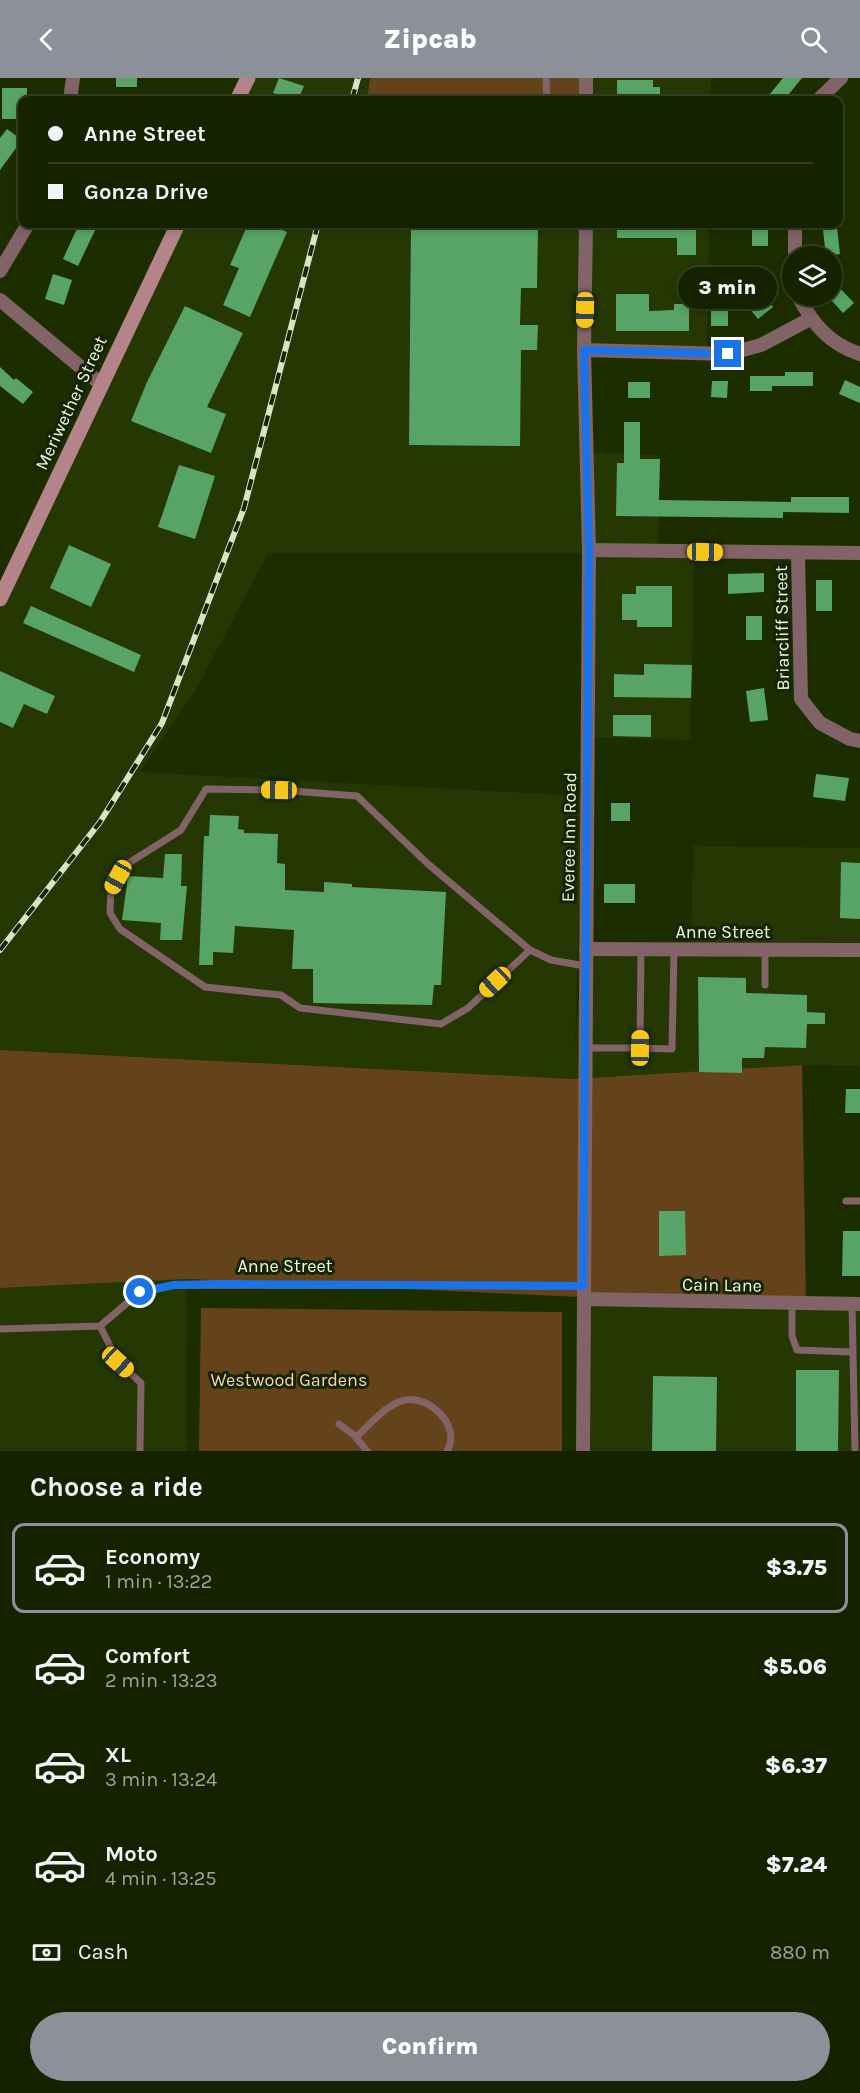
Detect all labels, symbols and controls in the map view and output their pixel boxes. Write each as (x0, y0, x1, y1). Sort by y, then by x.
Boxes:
icon: back (30, 23, 63, 56)
text: Zipcab (383, 23, 477, 55)
icon: search (797, 23, 830, 56)
text: Anne Street (84, 121, 206, 147)
text: Gonza Drive (84, 179, 208, 205)
map controls (782, 246, 842, 306)
button: layers (782, 246, 842, 306)
callout: 3 min (678, 267, 777, 309)
text: 3 min (699, 276, 756, 299)
car (576, 292, 594, 328)
street label: Meriwether Street (30, 332, 112, 474)
route end (714, 340, 741, 367)
car (687, 543, 723, 561)
street label: Briarcliff Street (770, 565, 794, 691)
street label: Everee Inn Road (557, 772, 581, 902)
car (261, 781, 297, 799)
car (101, 857, 135, 897)
street label: Anne Street (676, 921, 771, 943)
car (476, 963, 514, 1001)
car (631, 1030, 649, 1066)
street label: Anne Street (238, 1255, 333, 1277)
street label: Cain Lane (682, 1273, 762, 1297)
route start (126, 1278, 153, 1305)
car (99, 1343, 137, 1381)
park label: Westwood Gardens (211, 1369, 367, 1391)
text: Choose a ride (30, 1471, 203, 1503)
icon: car (33, 1541, 87, 1595)
text: Economy (105, 1544, 200, 1570)
text: $3.75 (766, 1555, 827, 1581)
text: 1 min · 13:22 (105, 1570, 212, 1593)
icon: car (33, 1640, 87, 1694)
text: Comfort (105, 1643, 190, 1669)
text: $5.06 (763, 1654, 827, 1680)
text: 2 min · 13:23 (105, 1669, 218, 1692)
icon: car (33, 1739, 87, 1793)
text: XL (105, 1742, 131, 1768)
text: $6.37 (765, 1753, 827, 1779)
text: 3 min · 13:24 (105, 1768, 217, 1791)
icon: car (33, 1838, 87, 1892)
text: Moto (105, 1841, 158, 1867)
text: $7.24 (765, 1852, 827, 1878)
text: 4 min · 13:25 (105, 1867, 217, 1890)
icon: cash (30, 1936, 63, 1969)
text: Cash (78, 1939, 128, 1965)
text: 880 m (770, 1941, 830, 1964)
button: Confirm (30, 2012, 830, 2081)

